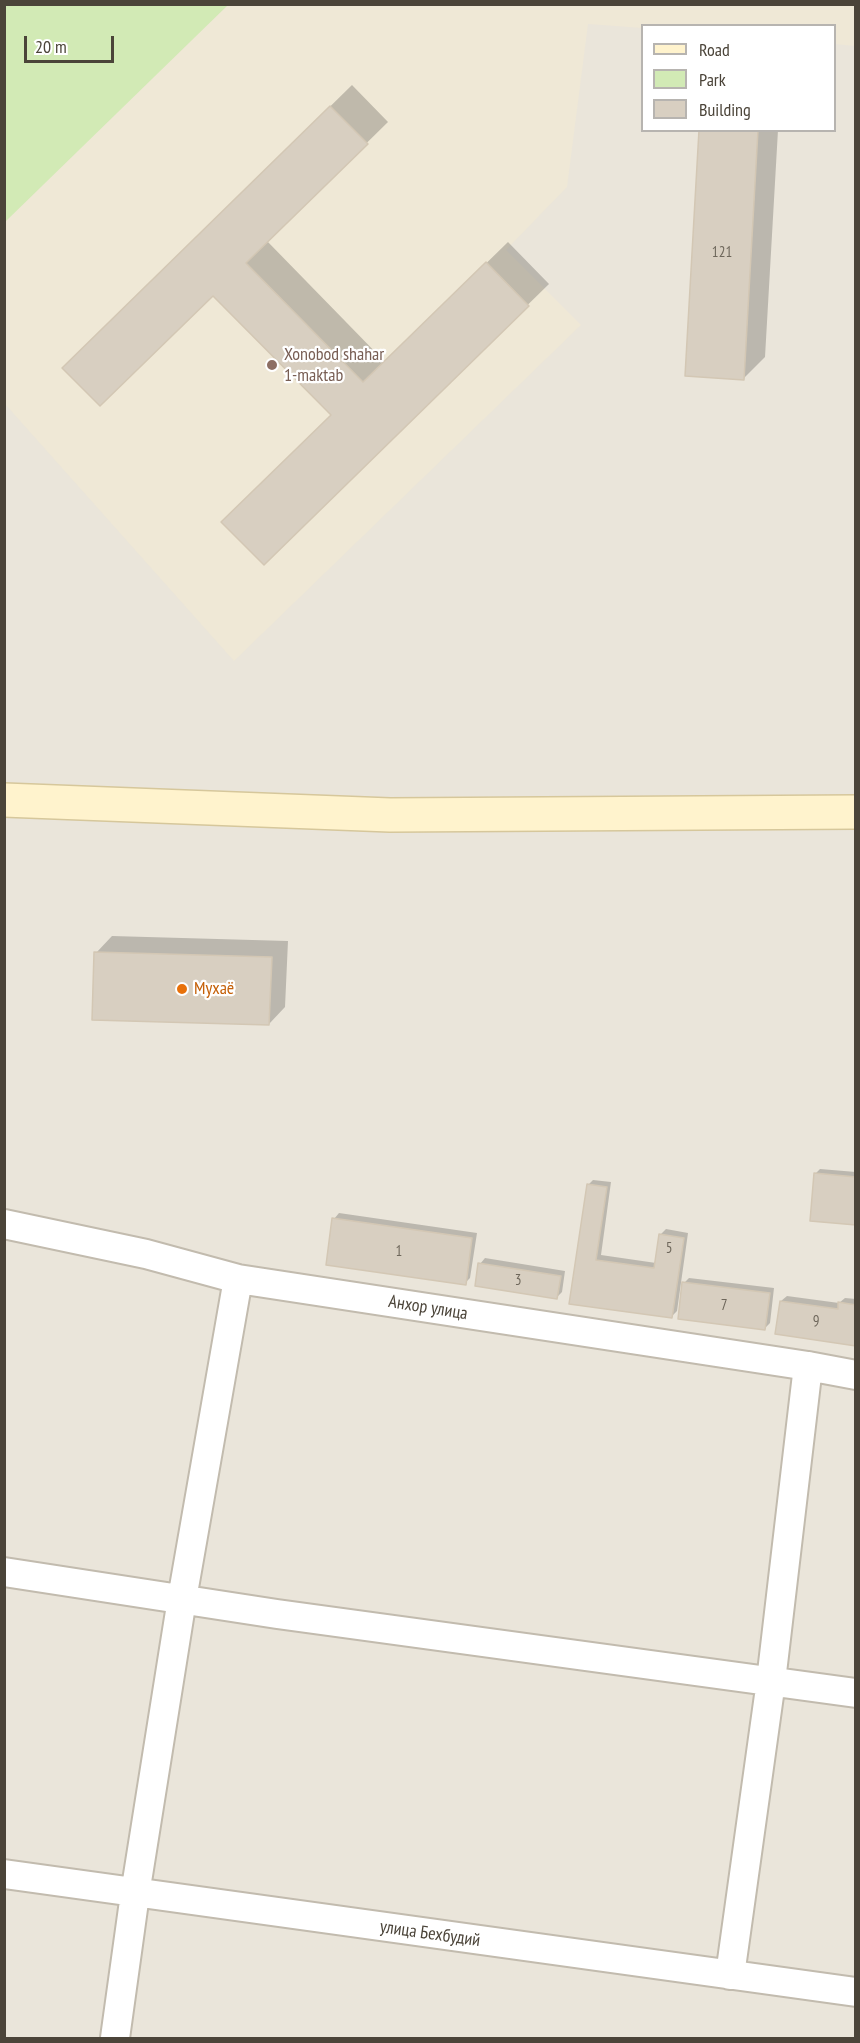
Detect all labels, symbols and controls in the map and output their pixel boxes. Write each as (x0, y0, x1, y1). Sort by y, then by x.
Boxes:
scale bar (27, 24, 117, 62)
legend (641, 24, 836, 132)
text: 20 m (35, 35, 67, 58)
text: Road (699, 38, 730, 61)
text: Park (699, 68, 726, 91)
text: Building (699, 98, 751, 121)
house number: 121 (712, 244, 732, 262)
place label: Xonobod shahar 1-maktab (284, 344, 384, 386)
marker: Xonobod shahar 1-maktab (265, 358, 279, 372)
place label: Мухаё (194, 978, 234, 1000)
marker: Мухаё (175, 982, 189, 996)
house number: 5 (666, 1240, 672, 1258)
house number: 1 (396, 1243, 402, 1261)
house number: 3 (515, 1272, 521, 1290)
street label: Анхор улица (387, 1291, 469, 1325)
house number: 7 (721, 1297, 727, 1315)
house number: 9 (813, 1313, 819, 1331)
street label: улица Бехбудий (378, 1916, 482, 1952)

